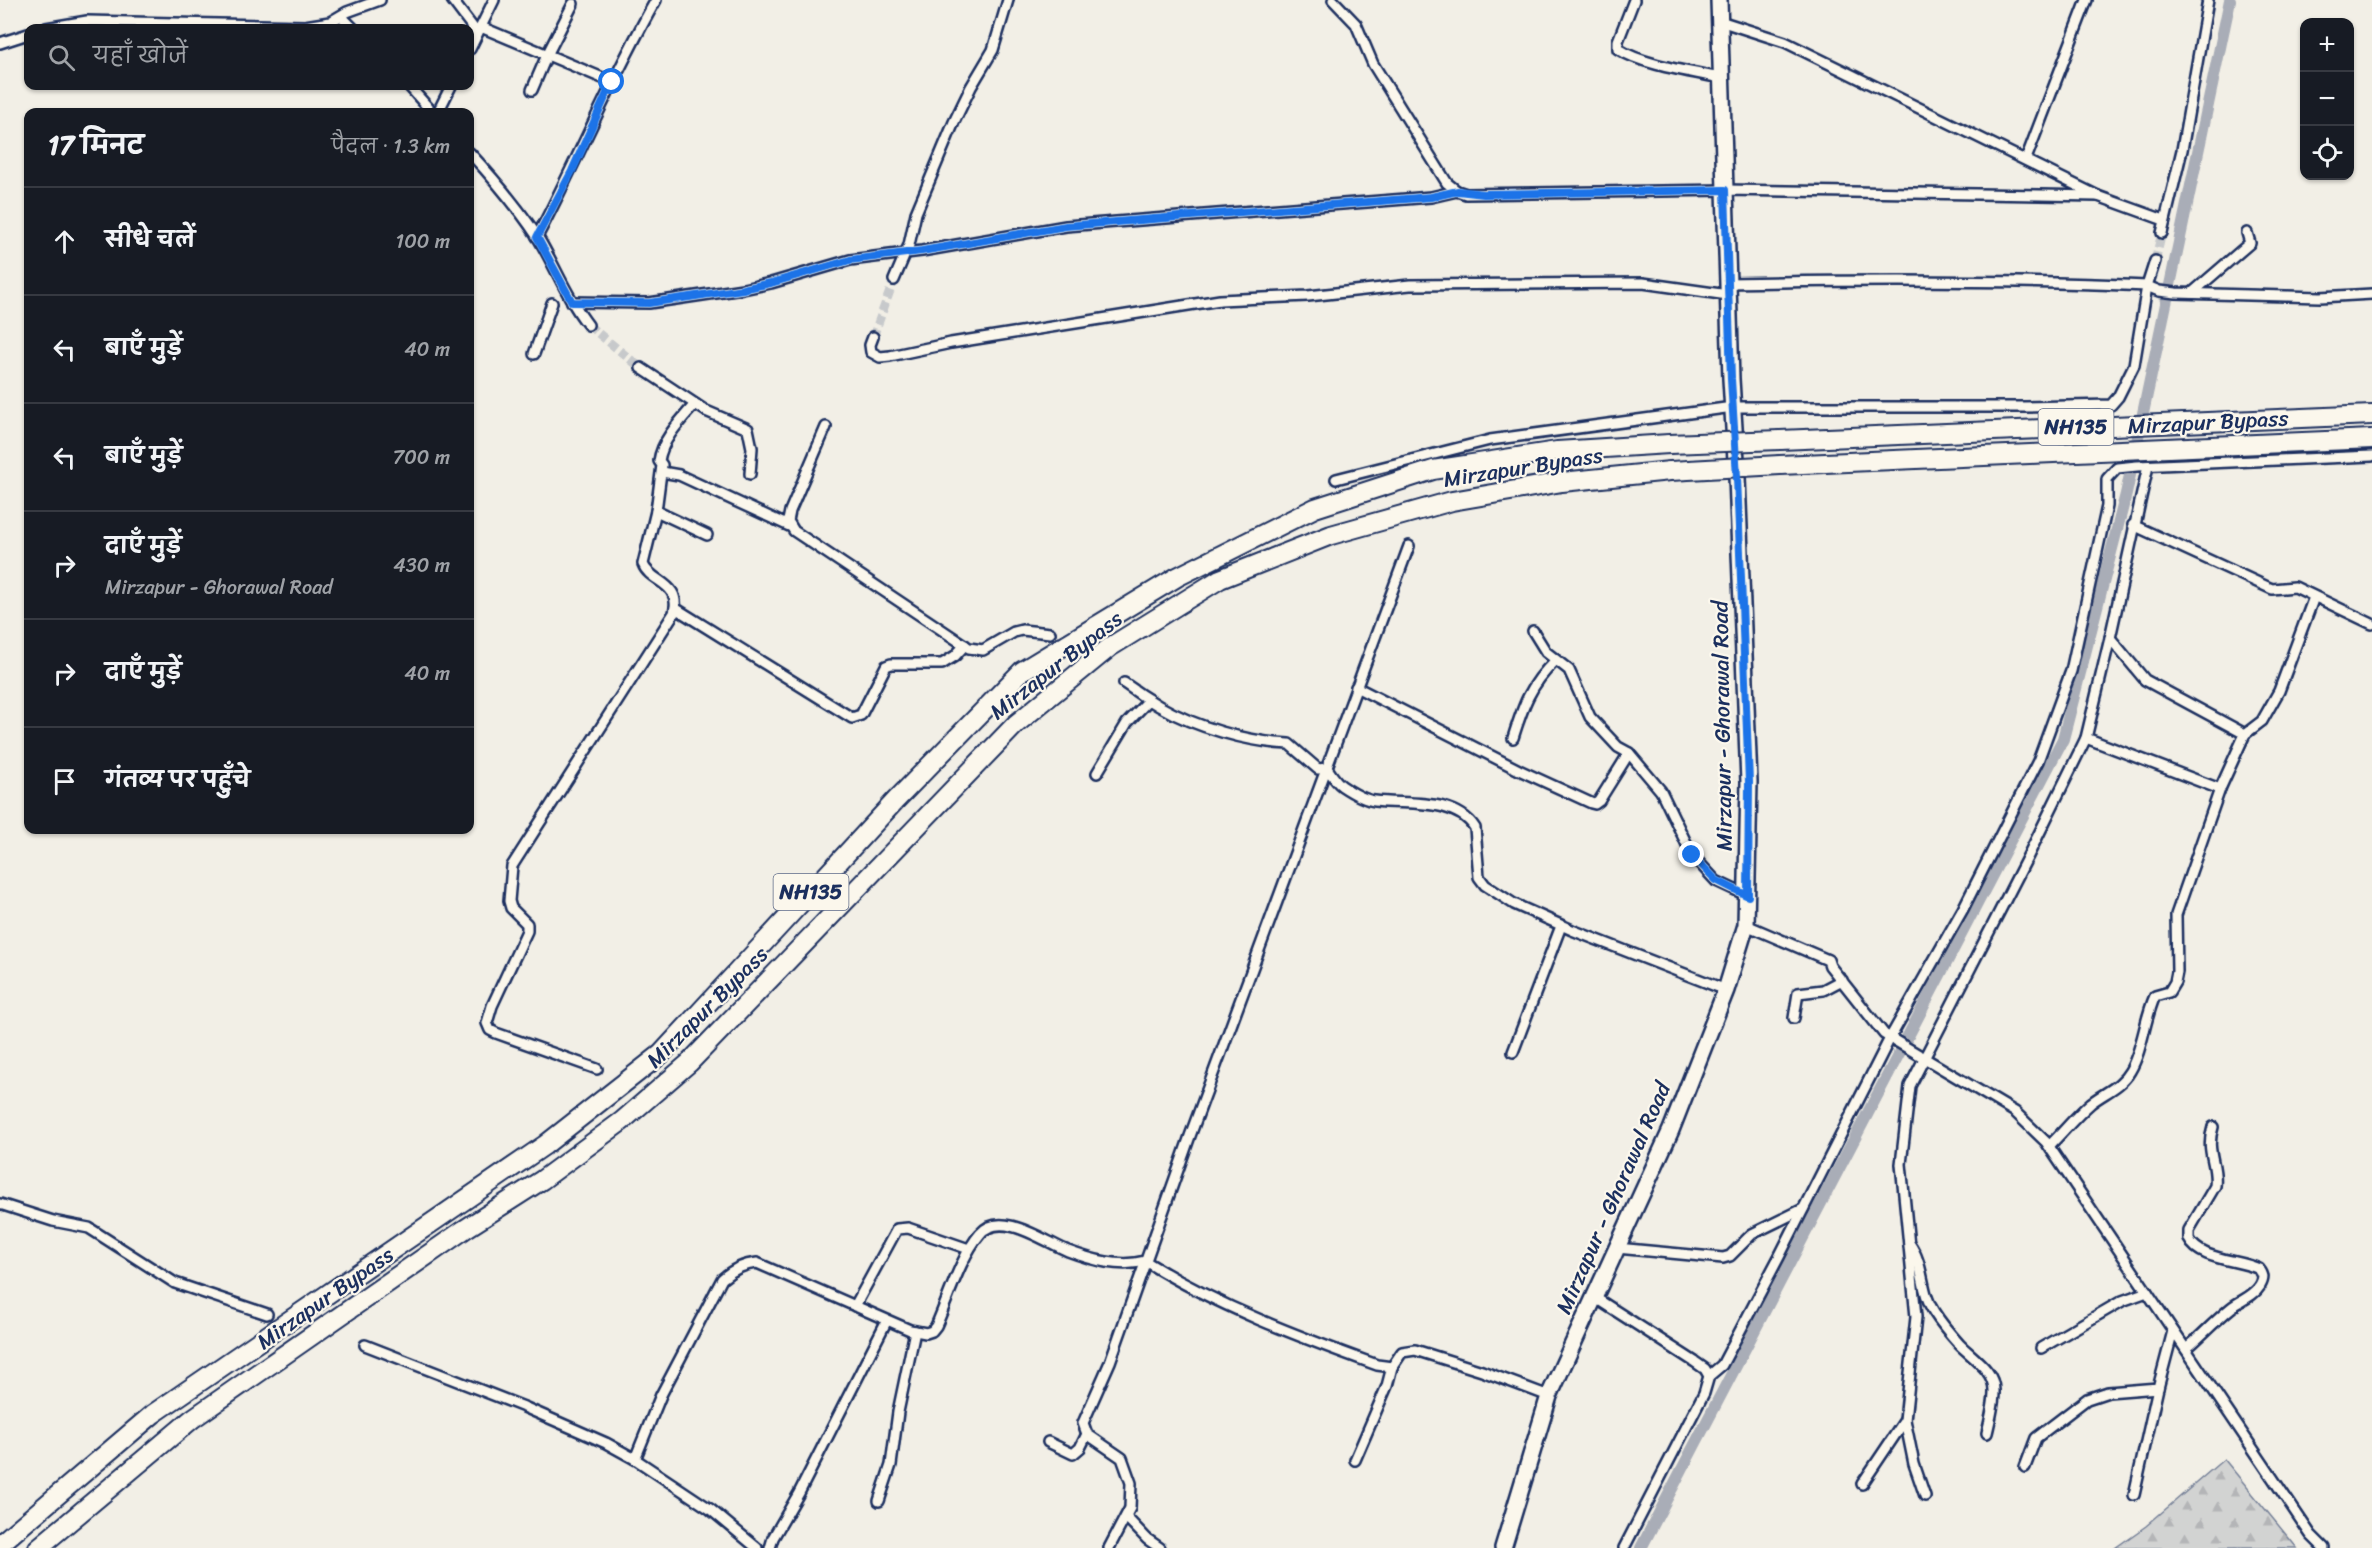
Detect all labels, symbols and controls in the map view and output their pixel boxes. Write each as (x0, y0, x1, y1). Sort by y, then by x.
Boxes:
map controls (2300, 18, 2354, 180)
button: + (2300, 18, 2354, 72)
search box (24, 24, 474, 90)
text: यहाँ खोजें (93, 36, 188, 75)
icon: search (45, 41, 78, 74)
route start (598, 68, 624, 94)
button: − (2300, 72, 2354, 126)
text: 17 मिनट (48, 122, 144, 168)
button: locate (2300, 126, 2354, 180)
text: पैदल · 1.3 km (331, 129, 450, 164)
text: सीधे चलें (105, 220, 195, 259)
text: 100 m (396, 224, 450, 259)
icon: ahead (48, 225, 81, 258)
text: बाएँ मुड़ें (105, 328, 182, 367)
text: 40 m (404, 332, 450, 367)
icon: left (48, 333, 81, 366)
street label: Mirzapur Bypass (2127, 398, 2290, 446)
road number: NH135 (2038, 409, 2114, 445)
street label: Mirzapur Bypass (1440, 435, 1606, 499)
text: बाएँ मुड़ें (105, 436, 182, 475)
text: 700 m (393, 440, 450, 475)
icon: left (48, 441, 81, 474)
text: दाएँ मुड़ें (105, 526, 182, 565)
text: 430 m (393, 548, 450, 583)
icon: right (48, 549, 81, 582)
text: Mirzapur - Ghorawal Road (105, 570, 333, 605)
street label: Mirzapur - Ghorawal Road (1700, 599, 1744, 852)
street label: Mirzapur Bypass (981, 600, 1132, 730)
text: दाएँ मुड़ें (105, 652, 182, 691)
text: 40 m (404, 656, 450, 691)
icon: right (48, 657, 81, 690)
text: गंतव्य पर पहुँचे (105, 760, 250, 799)
icon: arrive (48, 765, 81, 798)
route end (1678, 841, 1704, 867)
road number: NH135 (774, 874, 848, 910)
street label: Mirzapur Bypass (636, 936, 778, 1078)
street label: Mirzapur - Ghorawal Road (1544, 1074, 1682, 1320)
street label: Mirzapur Bypass (248, 1235, 403, 1360)

